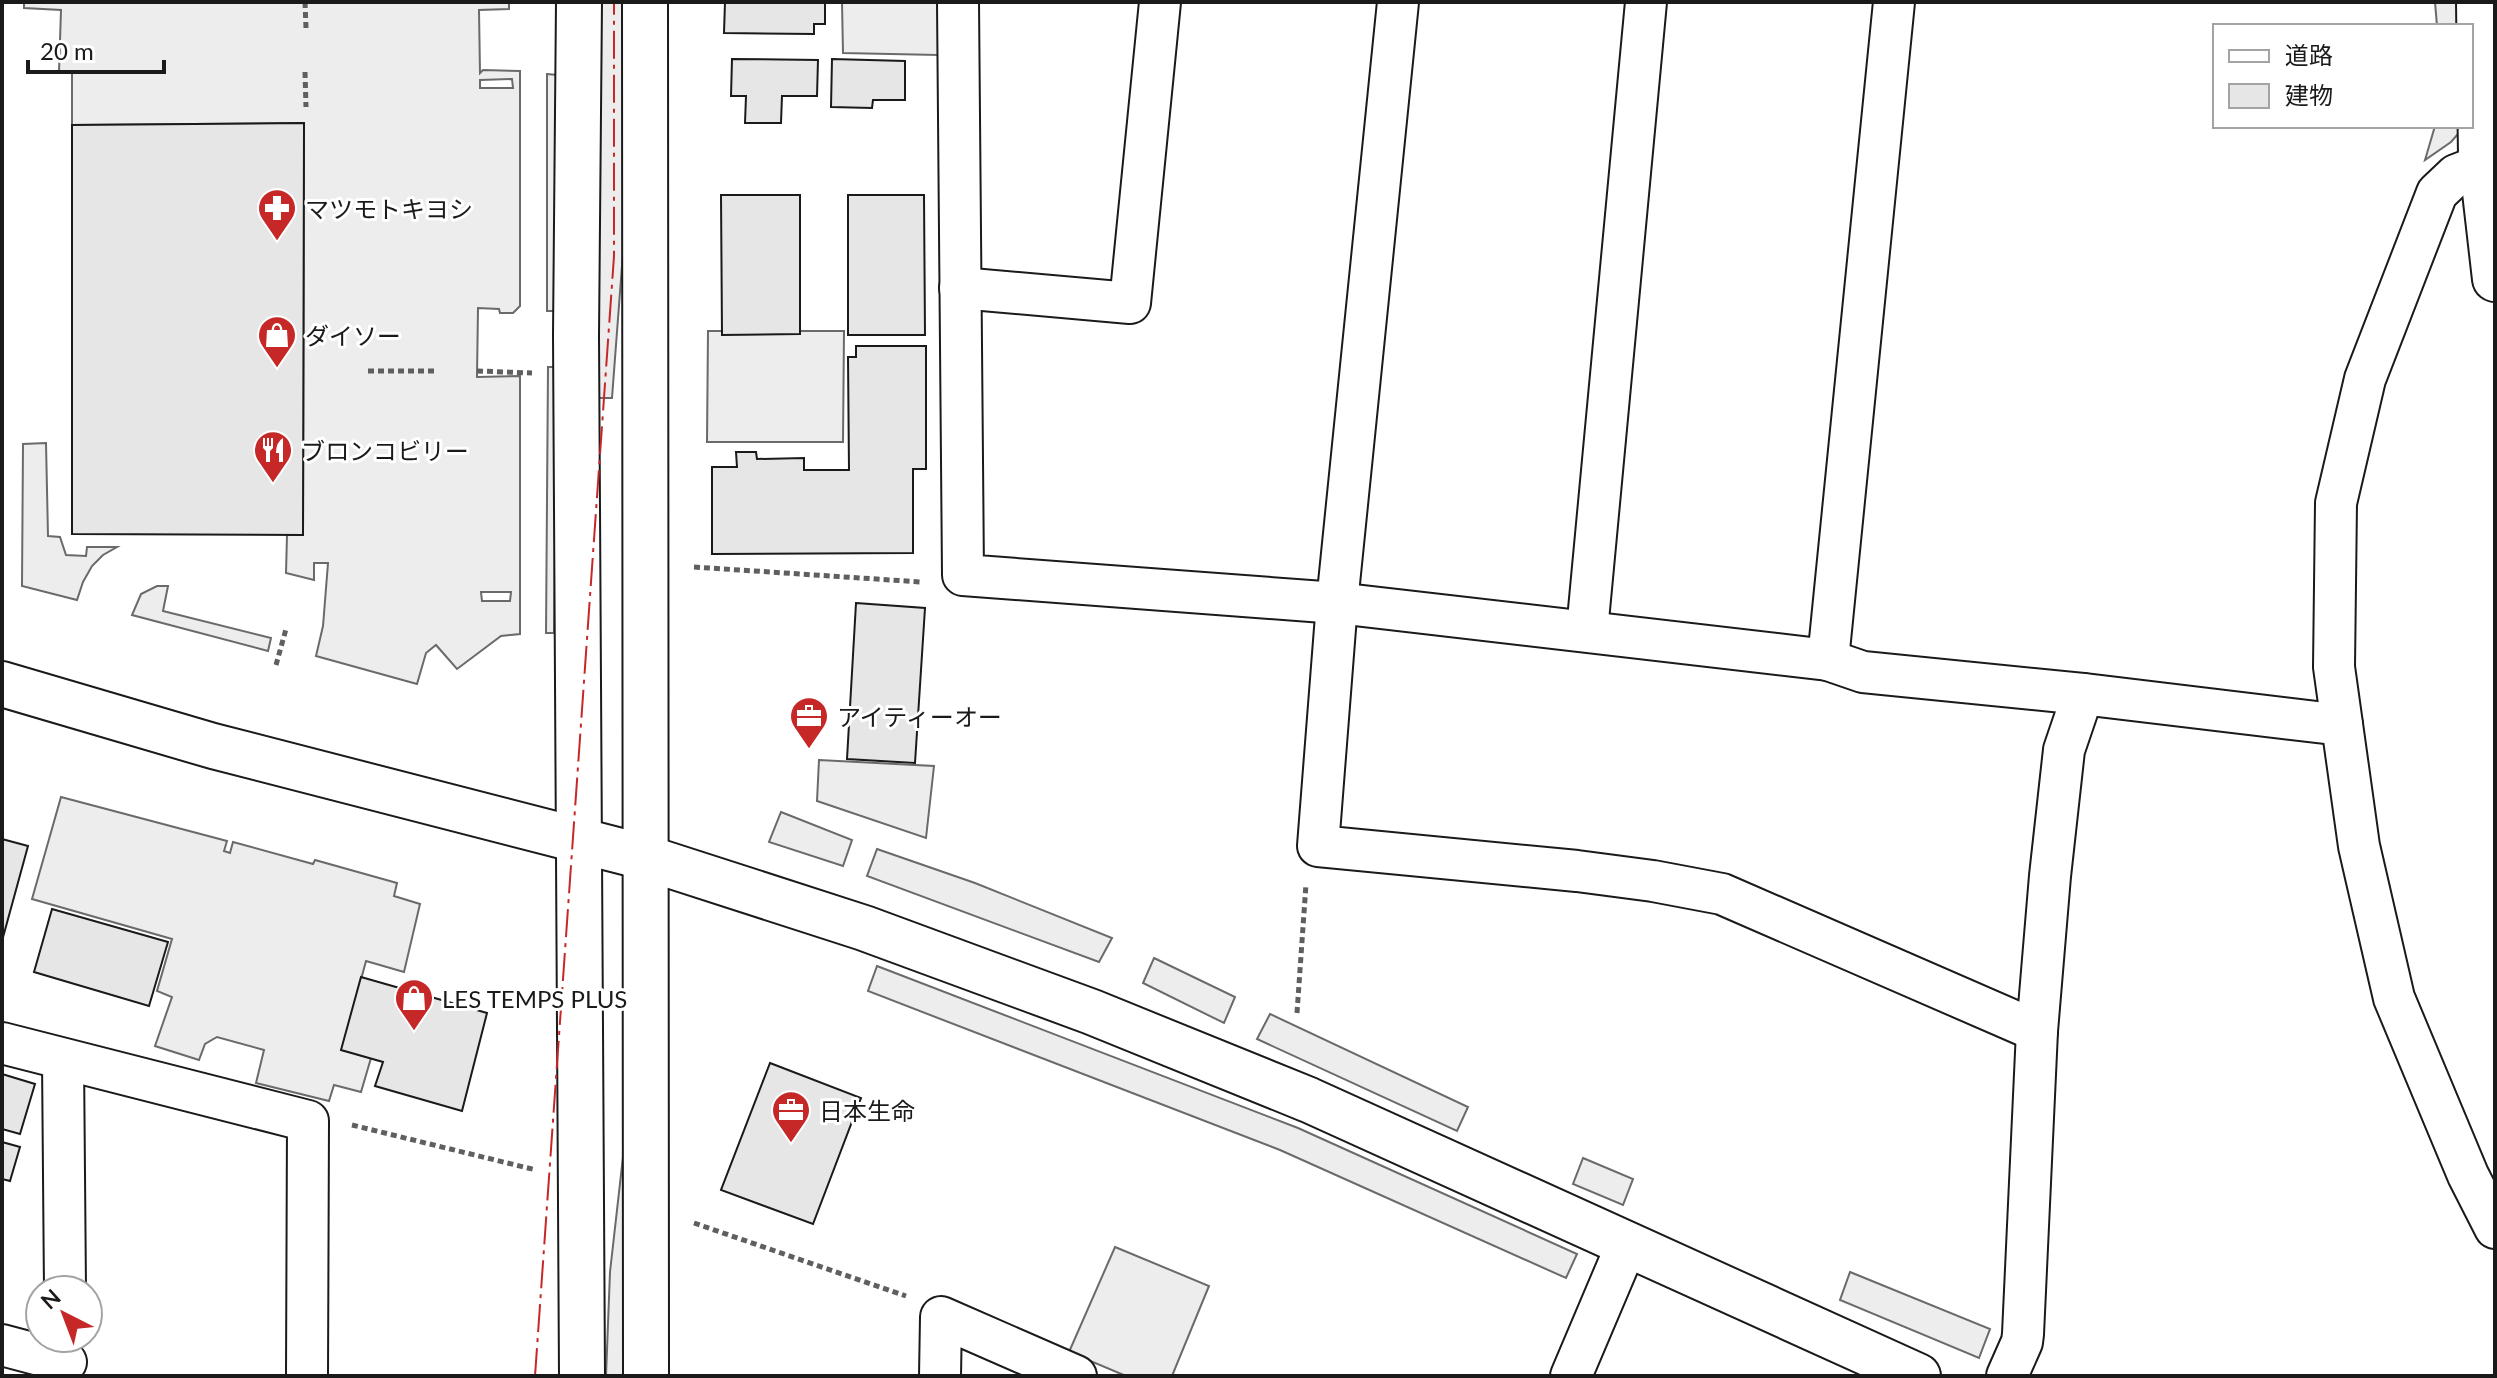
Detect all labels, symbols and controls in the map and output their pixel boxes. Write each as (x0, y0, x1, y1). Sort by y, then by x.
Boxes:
scale bar (28, 24, 164, 74)
legend (2213, 24, 2473, 128)
text: 20 m (40, 36, 94, 65)
text: 道路 (2285, 40, 2333, 69)
text: 建物 (2285, 80, 2333, 109)
pharmacy icon: マツモトキヨシ (256, 187, 298, 242)
place label: マツモトキヨシ (305, 194, 473, 223)
shop icon: ダイソー (256, 314, 298, 369)
place label: ダイソー (305, 321, 401, 350)
restaurant icon: ブロンコビリー (252, 429, 294, 484)
place label: ブロンコビリー (301, 436, 469, 465)
office icon: アイティーオー (788, 695, 830, 750)
place label: アイティーオー (837, 702, 1002, 731)
shop icon: LES TEMPS PLUS (393, 977, 435, 1032)
place label: LES TEMPS PLUS (442, 984, 627, 1013)
office icon: 日本生命 (770, 1089, 812, 1144)
place label: 日本生命 (819, 1096, 915, 1125)
north arrow (24, 1274, 104, 1354)
text: N (35, 1283, 66, 1314)

